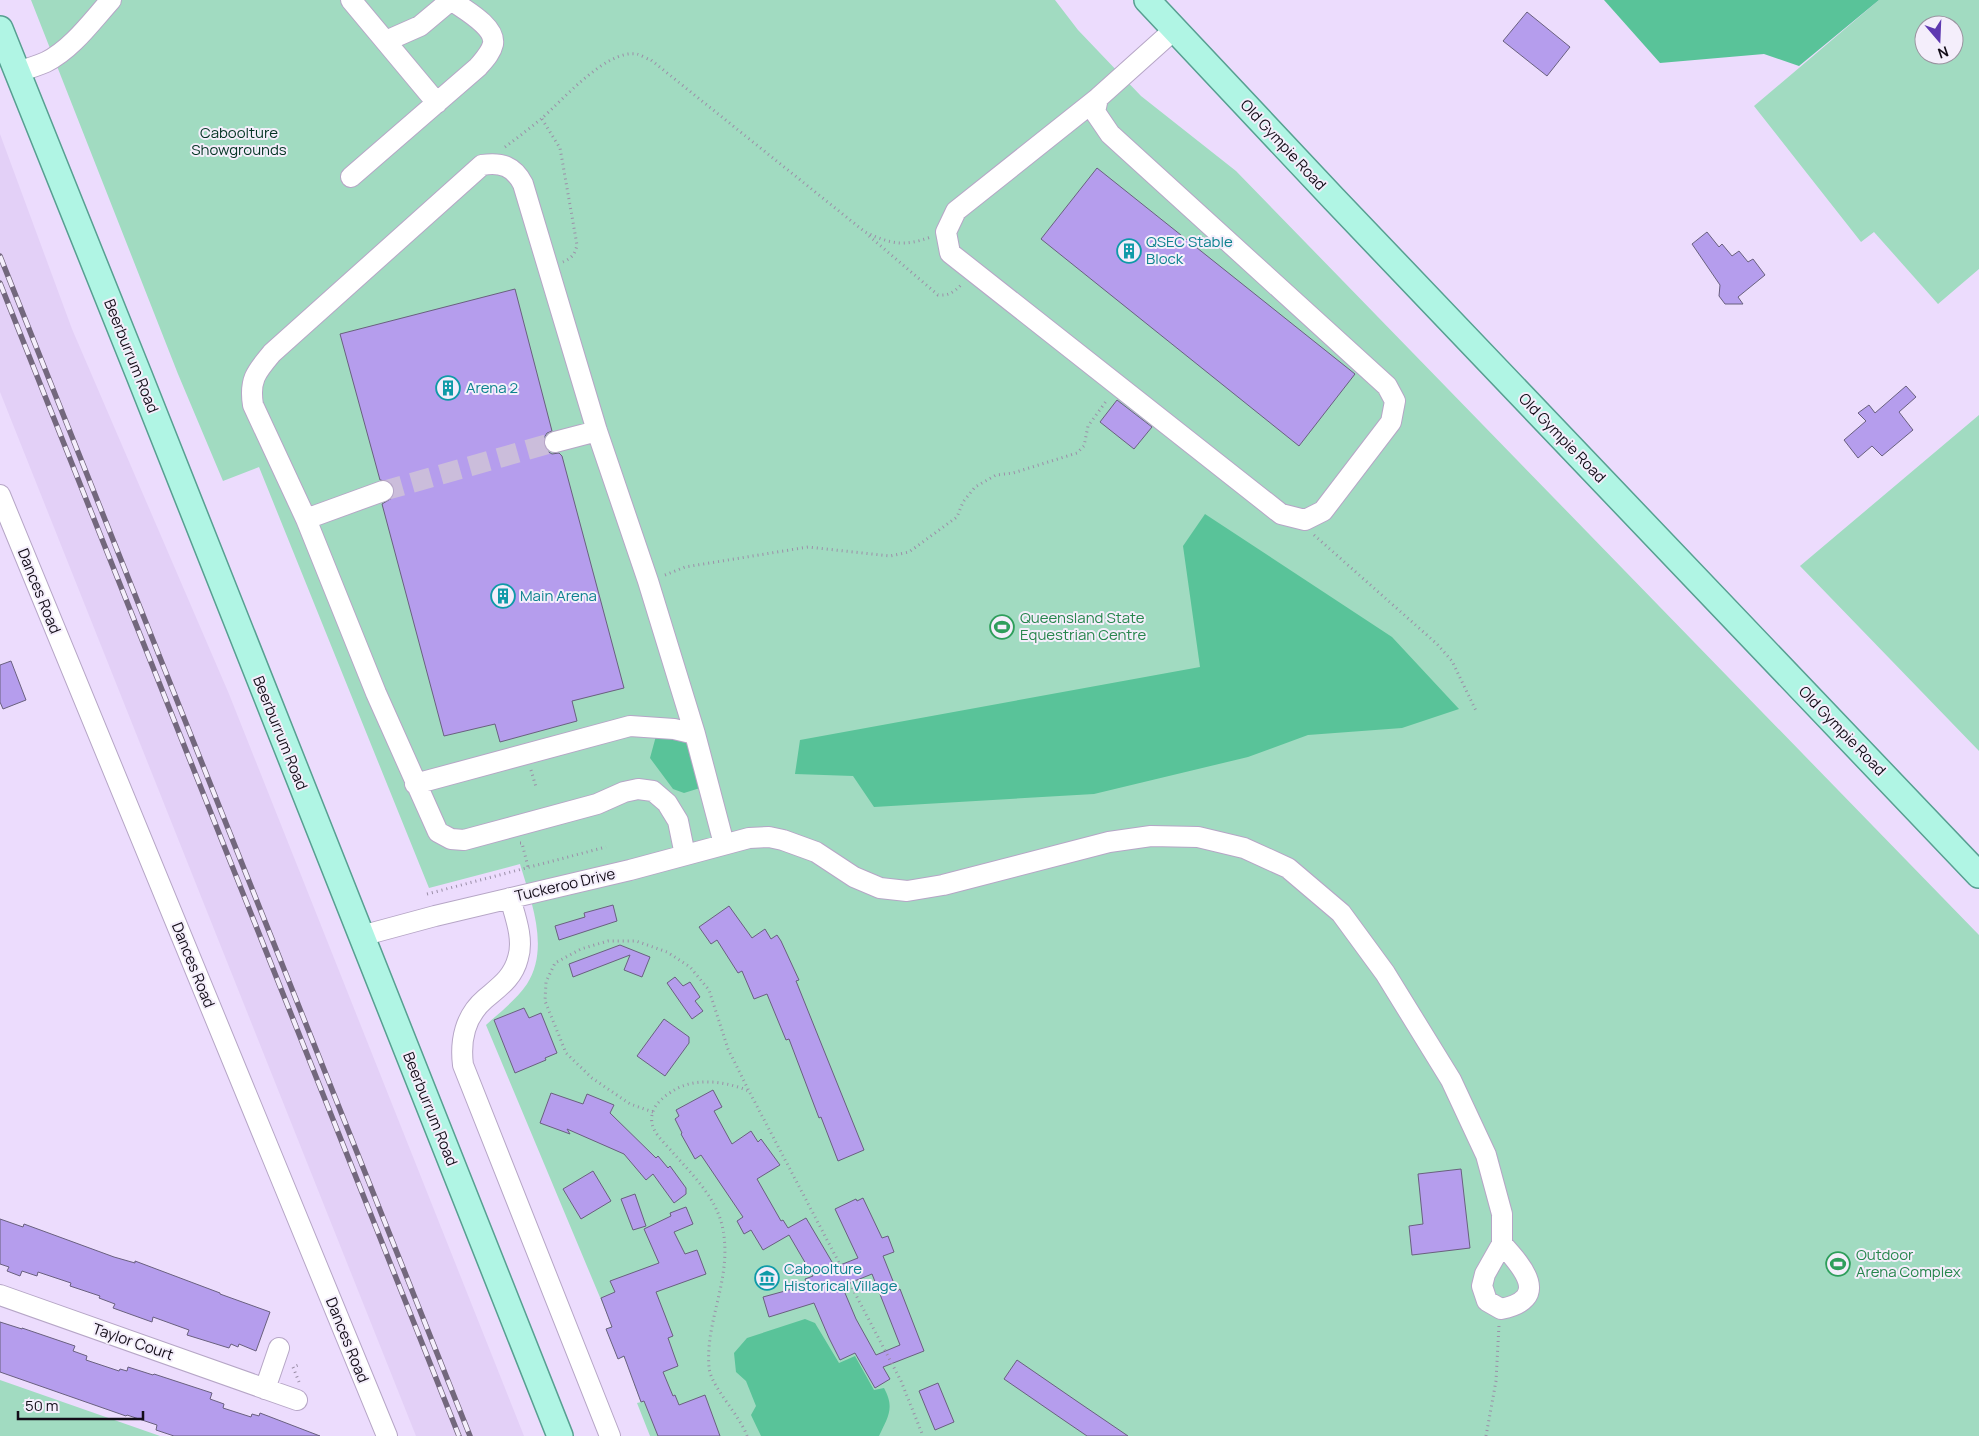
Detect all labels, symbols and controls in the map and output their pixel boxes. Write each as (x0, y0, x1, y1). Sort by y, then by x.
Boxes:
north arrow (1914, 15, 1964, 65)
text: N (1936, 42, 1951, 63)
street label: Old Gympie Road (1236, 95, 1331, 195)
park label: Caboolture Showgrounds (191, 122, 287, 160)
place label: QSEC Stable Block (1146, 231, 1233, 269)
building icon: QSEC Stable Block (1116, 238, 1142, 264)
street label: Beerburrum Road (99, 296, 164, 416)
building icon: Arena 2 (435, 375, 461, 401)
place label: Arena 2 (466, 377, 518, 398)
street label: Old Gympie Road (1514, 388, 1611, 487)
street label: Dances Road (13, 545, 66, 637)
building icon: Main Arena (490, 583, 516, 609)
place label: Main Arena (520, 585, 597, 606)
place label: Queensland State Equestrian Centre (1020, 607, 1147, 645)
sports icon: Queensland State Equestrian Centre (989, 614, 1015, 640)
street label: Beerburrum Road (248, 673, 313, 793)
street label: Old Gympie Road (1794, 681, 1891, 780)
street label: Tuckeroo Drive (513, 863, 617, 906)
street label: Dances Road (167, 919, 220, 1011)
street label: Beerburrum Road (398, 1049, 463, 1169)
place label: Outdoor Arena Complex (1856, 1244, 1961, 1282)
sports icon: Outdoor Arena Complex (1825, 1251, 1851, 1277)
place label: Caboolture Historical Village (784, 1258, 898, 1296)
museum icon: Caboolture Historical Village (754, 1265, 780, 1291)
street label: Dances Road (321, 1294, 374, 1386)
street label: Taylor Court (90, 1318, 176, 1365)
scale bar (18, 1388, 142, 1420)
text: 50 m (25, 1395, 59, 1416)

